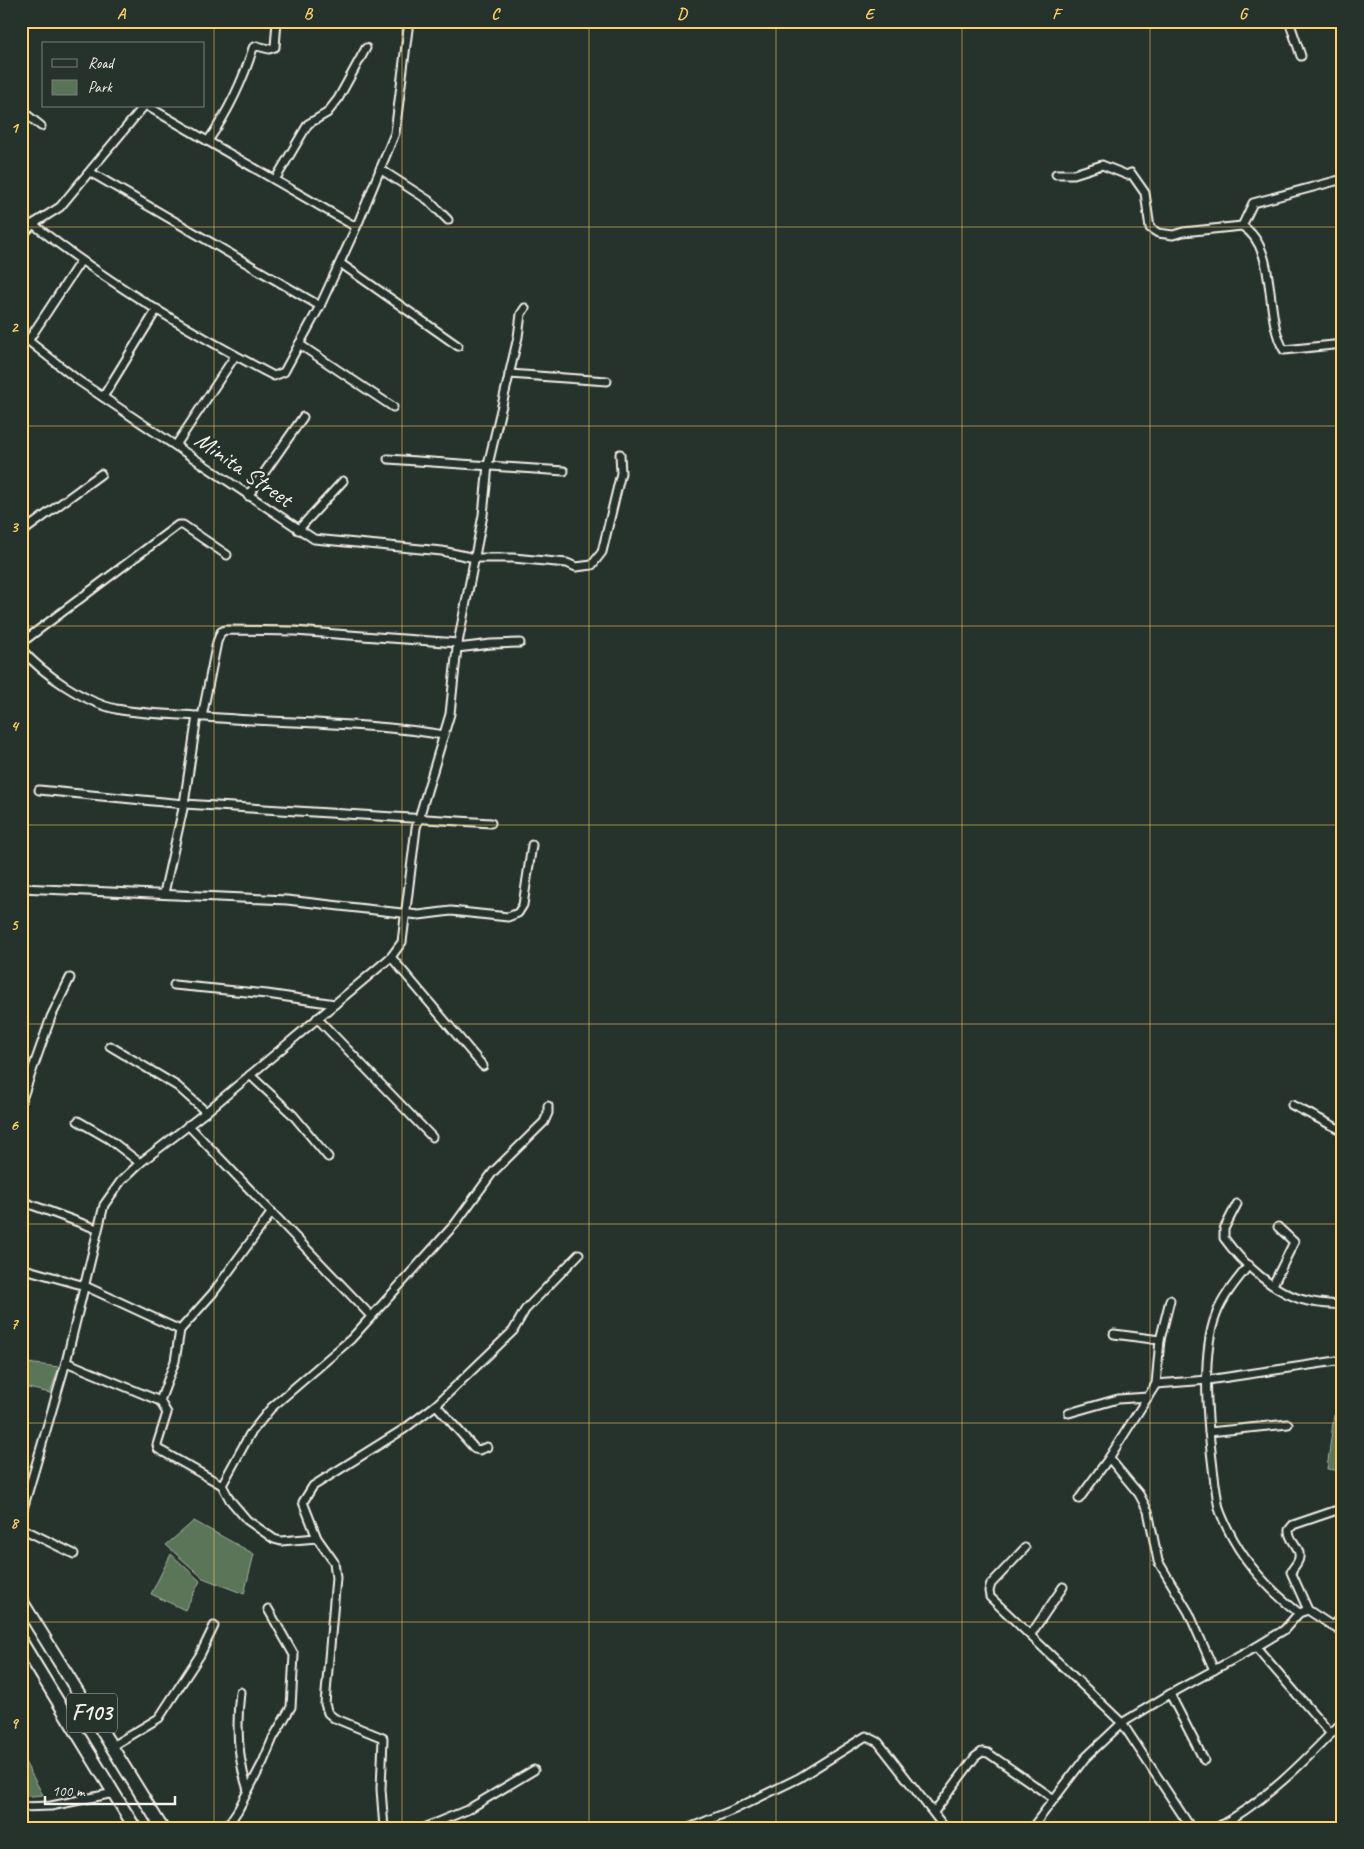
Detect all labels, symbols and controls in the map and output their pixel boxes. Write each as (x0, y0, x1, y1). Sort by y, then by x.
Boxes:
text: A (117, 4, 127, 24)
text: B (304, 4, 314, 24)
text: C (491, 4, 501, 24)
text: D (677, 4, 688, 24)
text: E (865, 4, 876, 24)
text: F (1052, 4, 1063, 24)
text: G (1239, 4, 1249, 24)
legend (42, 42, 205, 108)
text: Road (88, 54, 115, 73)
text: Park (88, 78, 113, 97)
text: 1 (10, 118, 19, 138)
text: 2 (10, 317, 19, 337)
street label: Minita Street (189, 424, 300, 515)
text: 3 (10, 517, 19, 537)
text: 4 (10, 716, 19, 736)
text: 5 (11, 915, 20, 935)
text: 6 (10, 1115, 19, 1135)
text: 7 (10, 1314, 19, 1334)
text: 8 (10, 1513, 19, 1533)
road number: F103 (67, 1694, 117, 1732)
text: 9 (10, 1713, 19, 1733)
scale bar (45, 1774, 175, 1806)
text: 100 m (52, 1782, 86, 1801)

